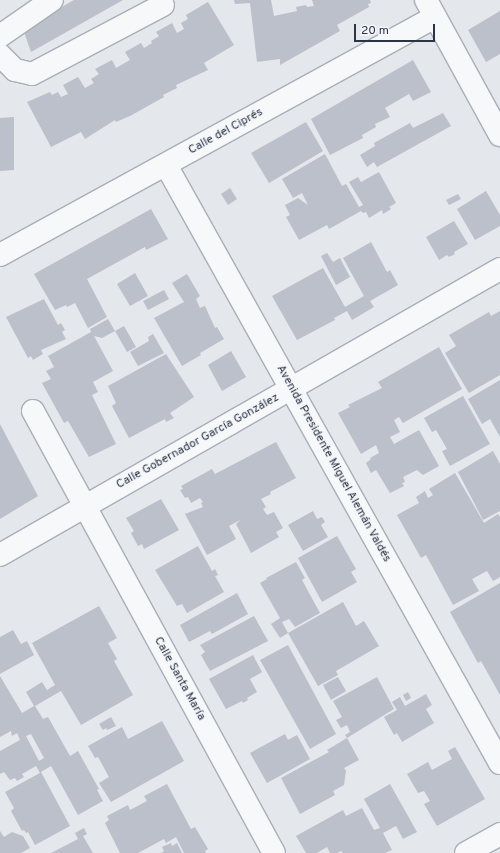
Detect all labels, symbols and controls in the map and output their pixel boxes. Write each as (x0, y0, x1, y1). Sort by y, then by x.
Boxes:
scale bar (356, 16, 437, 42)
text: 20 m (361, 23, 389, 39)
street label: Calle del Ciprés (186, 106, 266, 158)
street label: Avenida Presidente Miguel Alemán Valdés (272, 362, 394, 566)
street label: Calle Gobernador García González (114, 391, 282, 493)
street label: Calle Santa María (150, 635, 208, 723)

